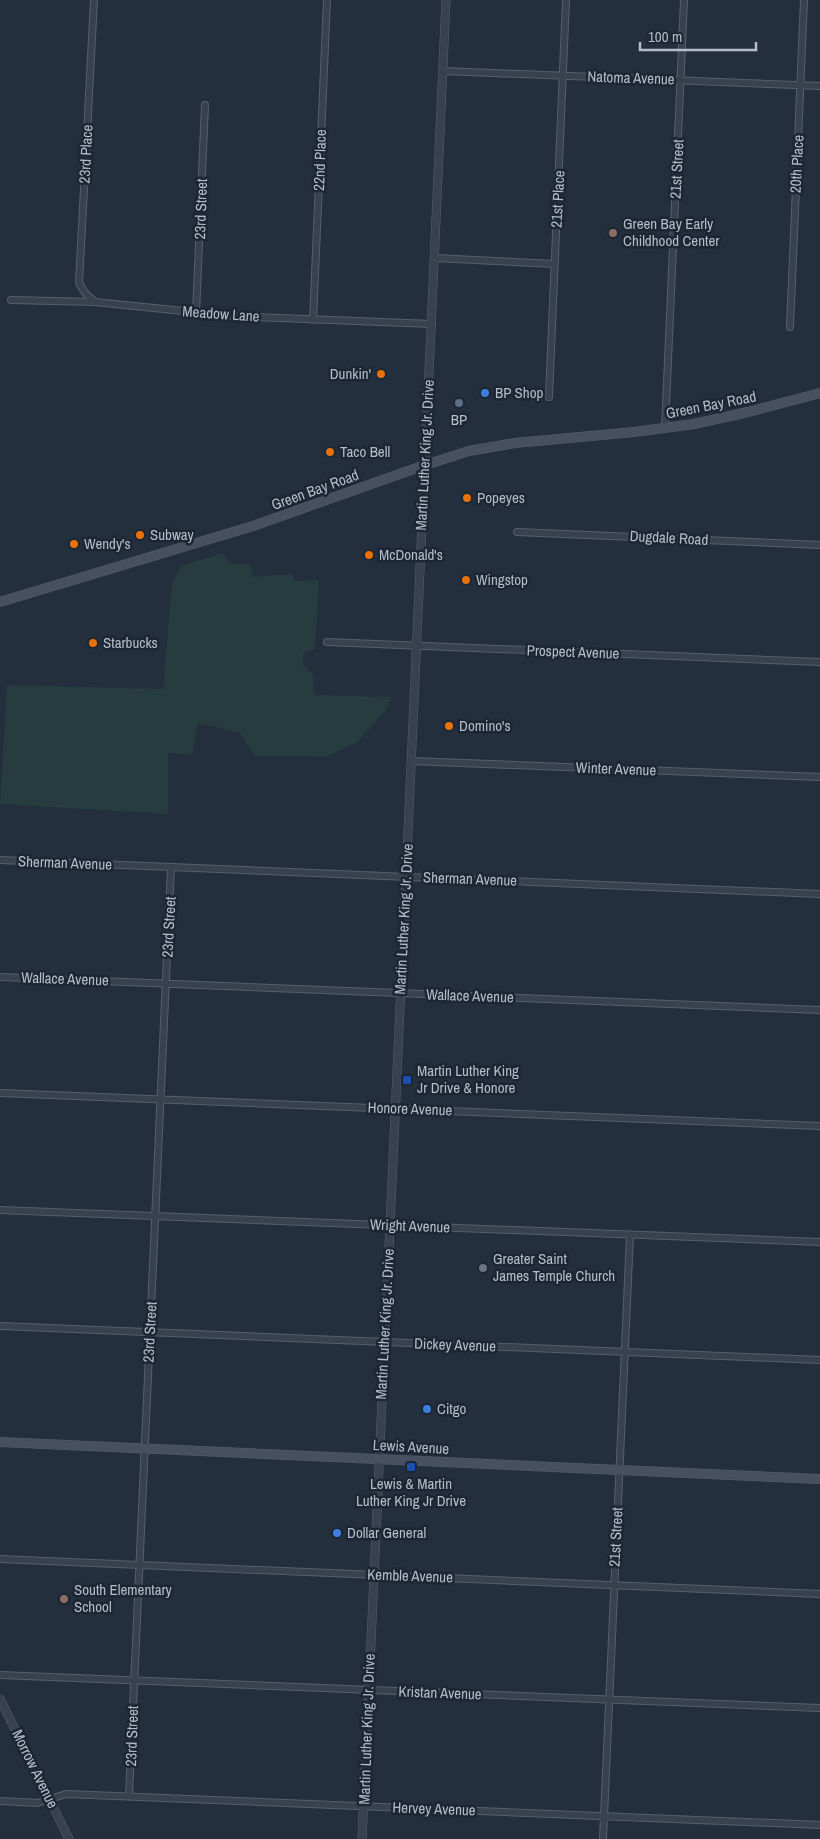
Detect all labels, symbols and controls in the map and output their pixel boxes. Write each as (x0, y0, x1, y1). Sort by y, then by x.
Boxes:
scale bar (640, 20, 756, 52)
text: 100 m (648, 26, 682, 47)
street label: Natoma Avenue (587, 65, 675, 90)
street label: 23rd Place (73, 124, 98, 184)
street label: 22nd Place (308, 129, 331, 191)
street label: 20th Place (784, 134, 809, 194)
street label: 21st Street (664, 138, 689, 199)
street label: 21st Place (546, 170, 569, 228)
street label: 23rd Street (189, 178, 212, 240)
place label: Green Bay Early Childhood Center (623, 213, 719, 251)
marker: Green Bay Early Childhood Center (607, 227, 619, 239)
street label: Meadow Lane (182, 300, 260, 327)
place label: Dunkin' (330, 363, 371, 384)
marker: Dunkin' (375, 368, 387, 380)
street label: Martin Luther King Jr. Drive (410, 379, 439, 531)
place label: BP Shop (495, 382, 544, 403)
street label: Green Bay Road (664, 385, 758, 424)
marker: BP Shop (479, 387, 491, 399)
marker: BP (453, 397, 465, 409)
place label: BP (451, 409, 467, 430)
place label: Taco Bell (340, 441, 390, 462)
marker: Taco Bell (324, 446, 336, 458)
street label: Green Bay Road (268, 464, 361, 515)
place label: Popeyes (477, 487, 525, 508)
marker: Popeyes (461, 492, 473, 504)
place label: Subway (150, 524, 195, 545)
street label: Dugdale Road (629, 525, 709, 550)
marker: Subway (134, 529, 146, 541)
place label: Wendy's (84, 533, 131, 554)
marker: Wendy's (68, 538, 80, 550)
place label: McDonald's (379, 544, 443, 565)
marker: McDonald's (363, 549, 375, 561)
place label: Wingstop (476, 569, 528, 590)
marker: Wingstop (460, 574, 472, 586)
place label: Starbucks (103, 632, 158, 653)
marker: Starbucks (87, 637, 99, 649)
street label: Prospect Avenue (526, 639, 620, 664)
place label: Domino's (459, 715, 511, 736)
marker: Domino's (443, 720, 455, 732)
street label: Winter Avenue (575, 757, 657, 780)
street label: Martin Luther King Jr. Drive (389, 843, 418, 995)
street label: Sherman Avenue (18, 850, 113, 875)
street label: Sherman Avenue (423, 866, 518, 891)
street label: 23rd Street (156, 895, 181, 958)
street label: Wallace Avenue (21, 966, 109, 991)
street label: Wallace Avenue (426, 983, 514, 1008)
place label: Martin Luther King Jr Drive & Honore (417, 1060, 519, 1098)
marker: Martin Luther King Jr Drive & Honore (401, 1074, 413, 1086)
street label: Honore Avenue (367, 1097, 453, 1120)
street label: Wright Avenue (370, 1214, 451, 1237)
street label: Martin Luther King Jr. Drive (370, 1248, 399, 1400)
place label: Greater Saint James Temple Church (493, 1248, 615, 1286)
marker: Greater Saint James Temple Church (477, 1262, 489, 1274)
street label: 23rd Street (137, 1300, 162, 1363)
street label: Dickey Avenue (414, 1333, 496, 1356)
place label: Citgo (437, 1398, 467, 1419)
marker: Citgo (421, 1403, 433, 1415)
street label: Lewis Avenue (372, 1434, 450, 1459)
marker: Lewis & Martin Luther King Jr Drive (405, 1461, 417, 1473)
place label: Lewis & Martin Luther King Jr Drive (356, 1473, 466, 1511)
street label: 21st Street (603, 1506, 628, 1567)
place label: Dollar General (347, 1522, 426, 1543)
marker: Dollar General (331, 1527, 343, 1539)
street label: Kemble Avenue (367, 1564, 453, 1587)
place label: South Elementary School (74, 1579, 173, 1617)
marker: South Elementary School (58, 1593, 70, 1605)
street label: Martin Luther King Jr. Drive (353, 1653, 380, 1805)
street label: Kristan Avenue (398, 1681, 482, 1704)
street label: 23rd Street (120, 1705, 143, 1767)
street label: Morrow Avenue (7, 1726, 64, 1812)
street label: Hervey Avenue (392, 1797, 476, 1820)

